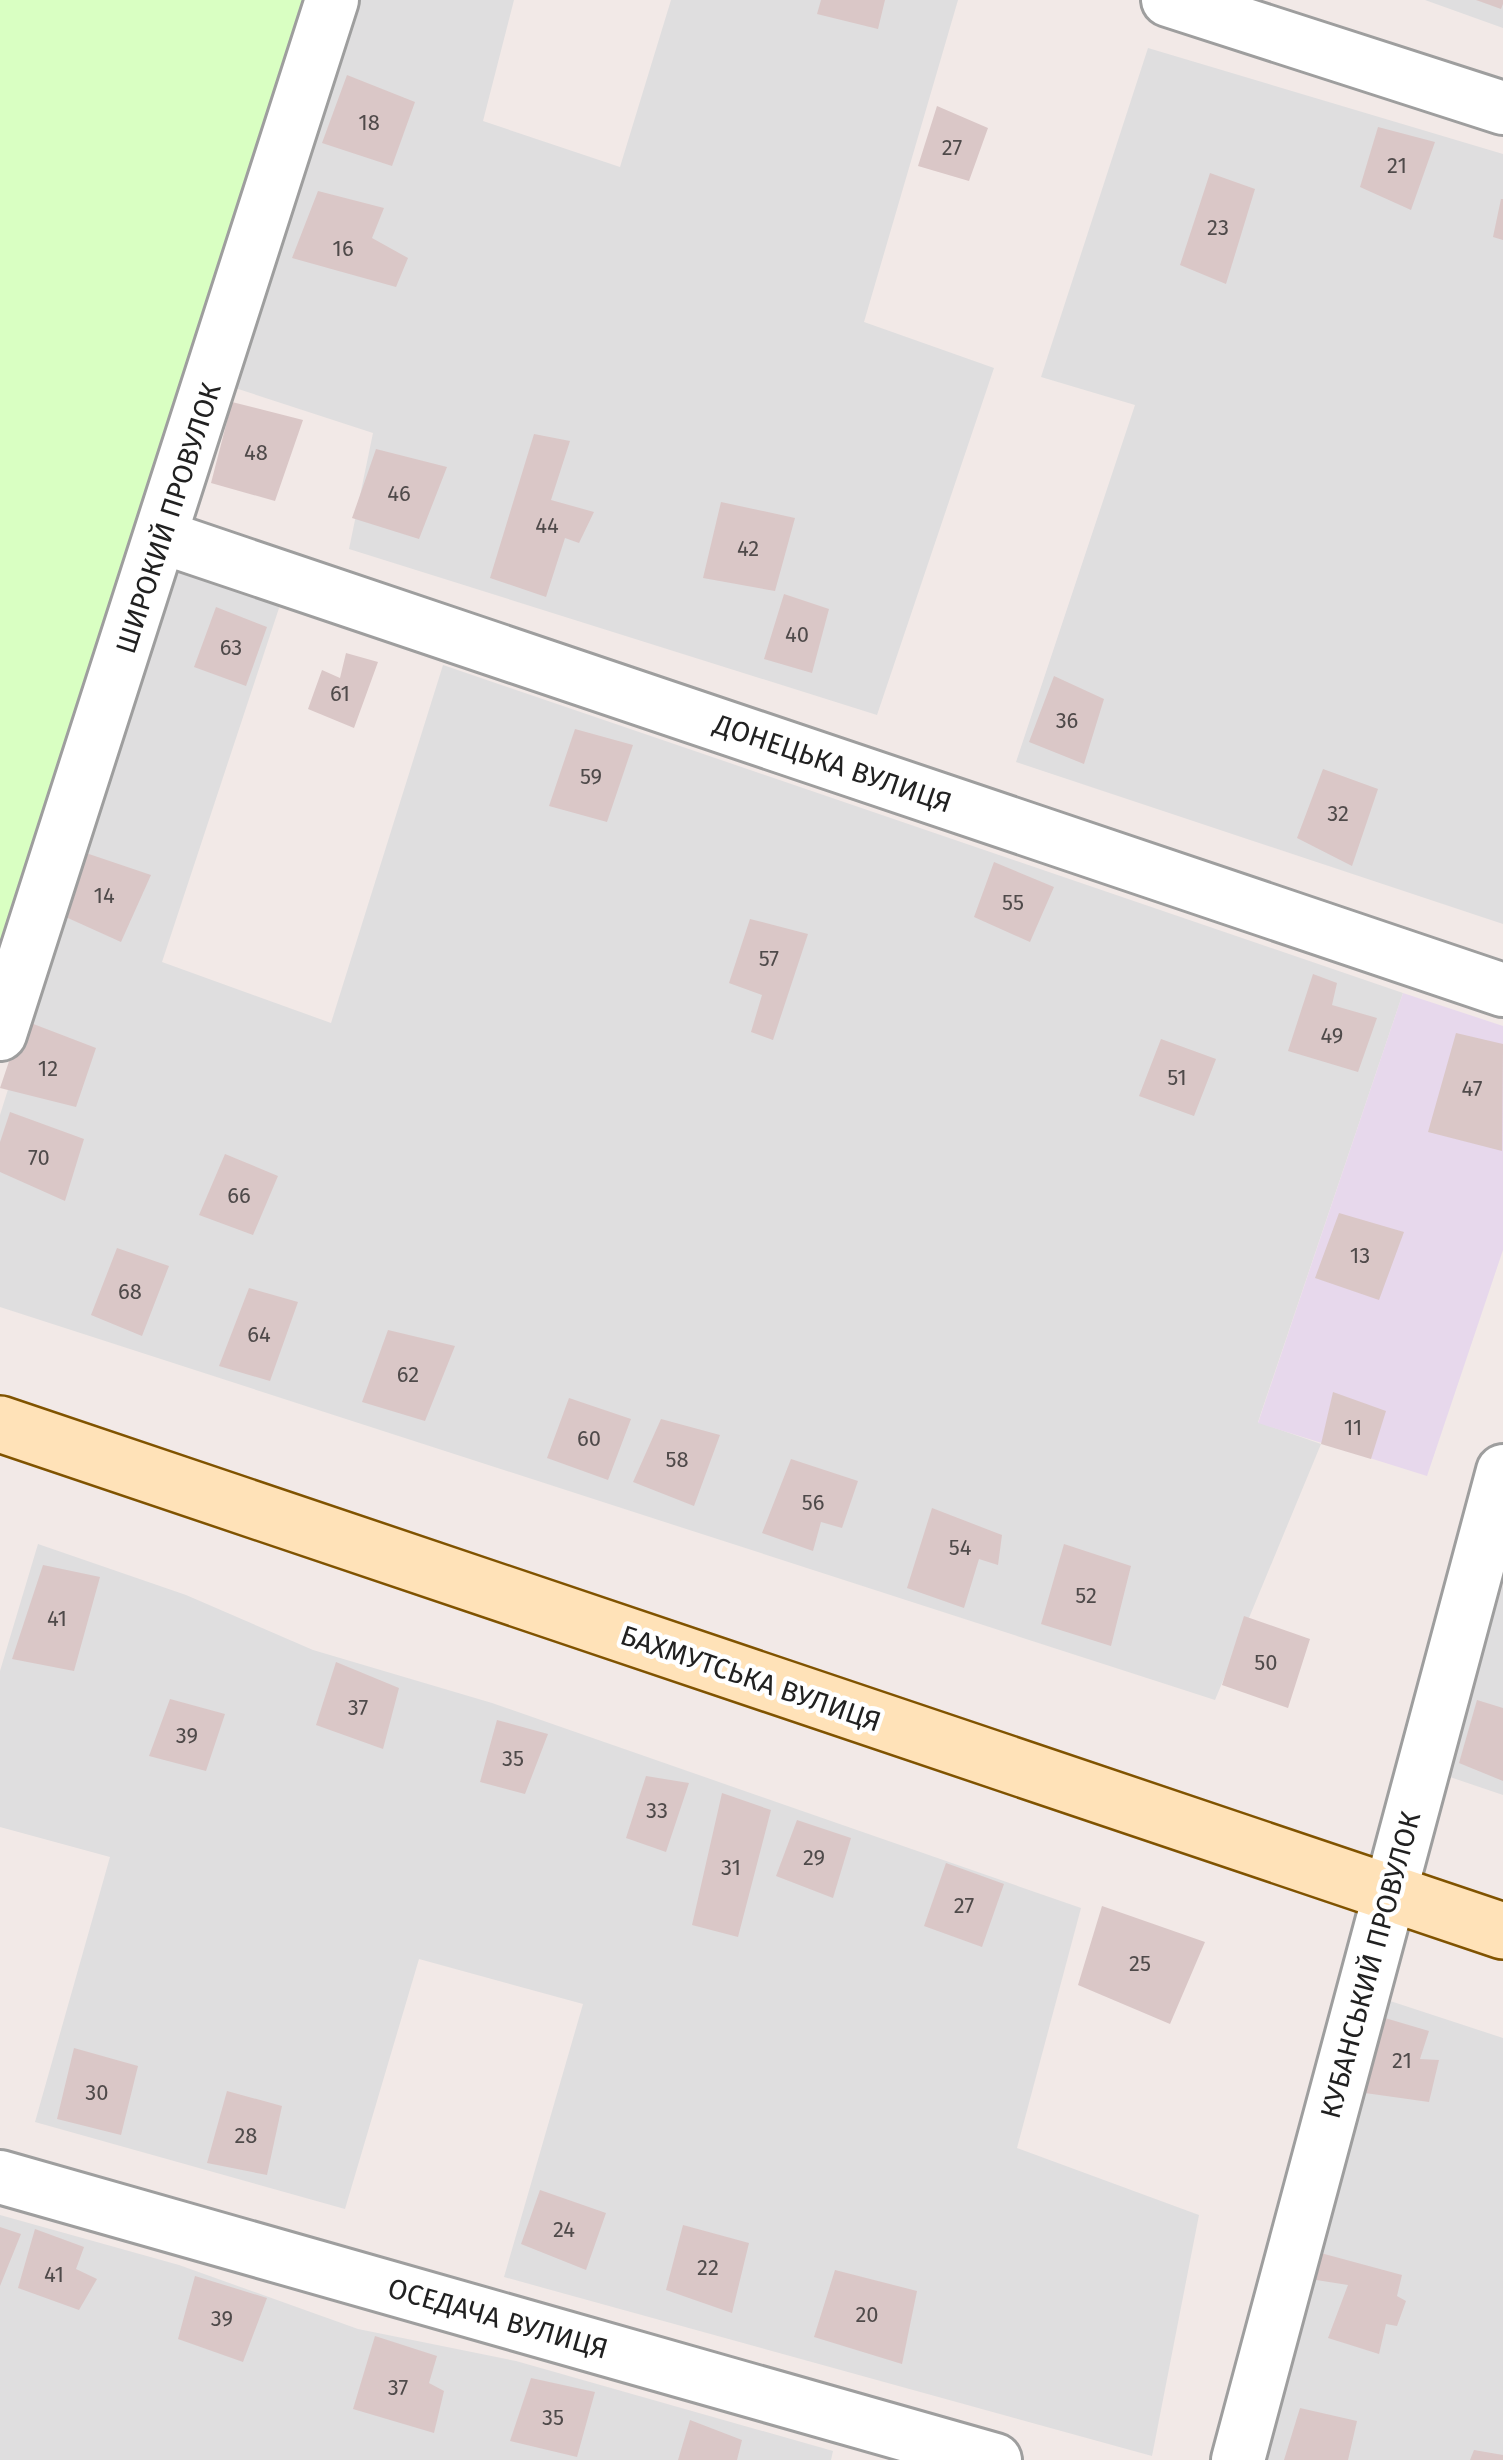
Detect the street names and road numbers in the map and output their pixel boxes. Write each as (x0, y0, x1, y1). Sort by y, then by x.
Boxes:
street label: ШИРОКИЙ ПРОВУЛОК (109, 378, 228, 658)
street label: ДОНЕЦЬКА ВУЛИЦЯ (709, 707, 956, 820)
street label: БАХМУТСЬКА ВУЛИЦЯ (616, 1618, 885, 1739)
street label: КУБАНСЬКИЙ ПРОВУЛОК (1314, 1808, 1427, 2122)
street label: ОСЕДАЧА ВУЛИЦЯ (384, 2271, 612, 2366)

